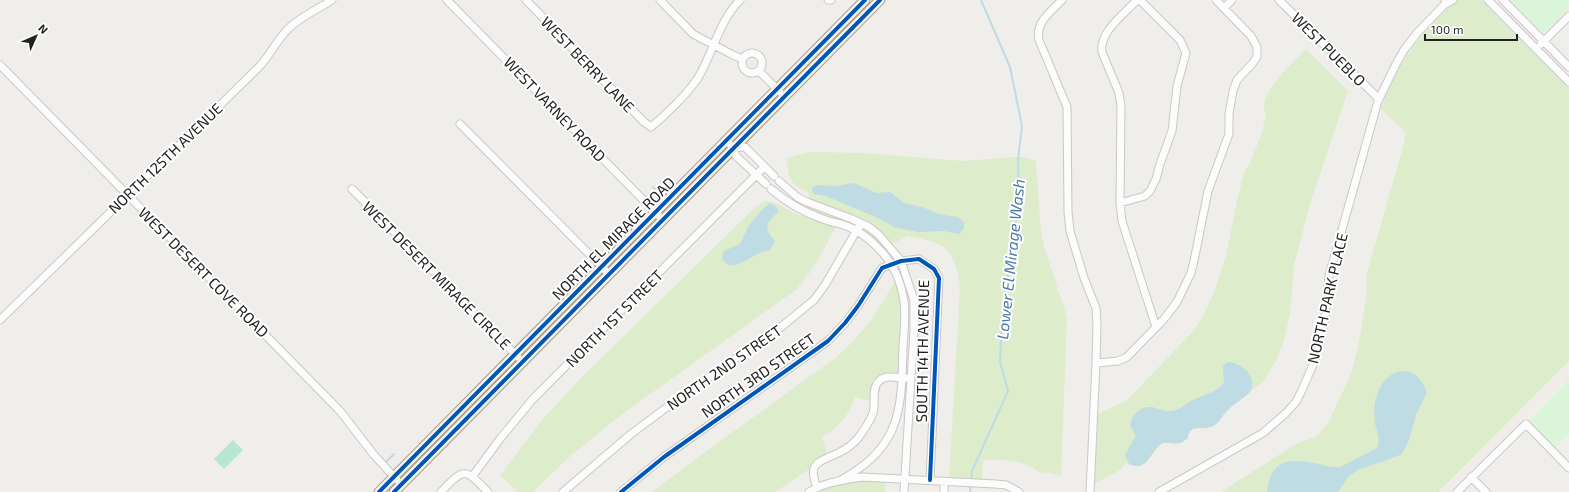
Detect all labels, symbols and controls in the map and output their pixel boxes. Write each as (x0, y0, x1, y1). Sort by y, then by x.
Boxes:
street label: WEST PUEBLO (1288, 8, 1370, 90)
street label: WEST BERRY LANE (538, 12, 638, 116)
north arrow (16, 16, 56, 56)
scale bar (1425, 16, 1517, 42)
text: N (36, 21, 51, 36)
text: 100 m (1431, 22, 1463, 36)
street label: WEST VARNEY ROAD (500, 53, 610, 165)
street label: NORTH 125TH AVENUE (104, 99, 226, 217)
street label: NORTH EL MIRAGE ROAD (548, 173, 678, 303)
water label: Lower El Mirage Wash (992, 178, 1028, 340)
street label: WEST DESERT MIRAGE CIRCLE (359, 197, 515, 353)
street label: WEST DESERT COVE ROAD (135, 203, 273, 341)
street label: NORTH PARK PLACE (1303, 231, 1351, 365)
street label: NORTH 1ST STREET (562, 266, 666, 370)
street label: SOUTH 14TH AVENUE (912, 280, 932, 422)
street label: NORTH 2ND STREET (663, 320, 785, 413)
street label: NORTH 3RD STREET (698, 329, 819, 421)

